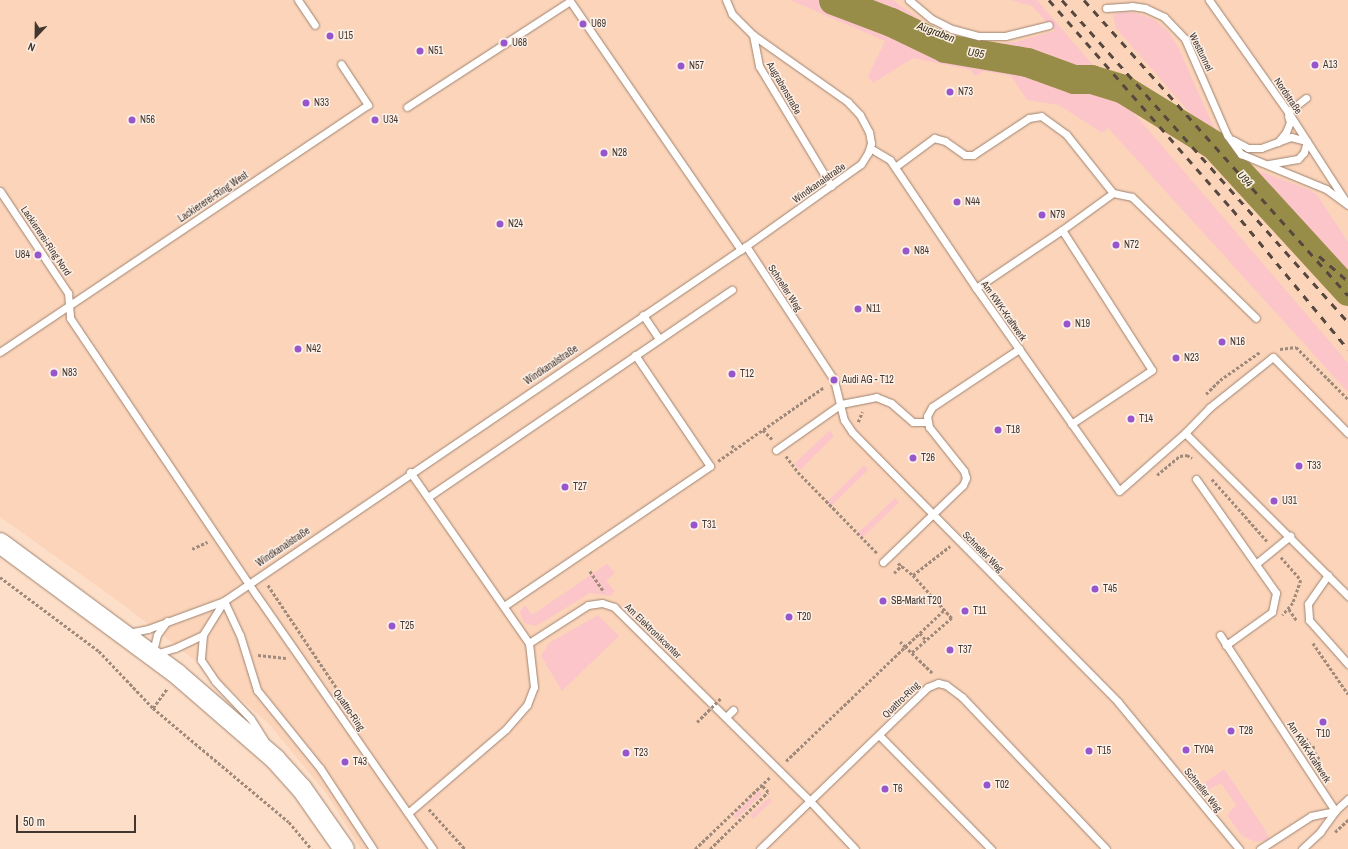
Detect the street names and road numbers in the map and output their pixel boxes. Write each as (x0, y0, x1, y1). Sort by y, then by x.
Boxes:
street label: Westtunnel (1187, 31, 1215, 73)
street label: Augrabenstraße (764, 60, 804, 116)
street label: Nordstraße (1272, 76, 1304, 116)
street label: Windkanalstraße (790, 160, 848, 206)
street label: Lackiererei-Ring West (176, 169, 250, 225)
street label: Lackiererei-Ring Nord (18, 204, 74, 278)
street label: Schneller Weg (765, 262, 805, 314)
street label: Am KWK-Kraftwerk (979, 279, 1029, 343)
street label: Windkanalstraße (522, 343, 580, 387)
street label: Windkanalstraße (254, 525, 312, 569)
street label: Schneller Weg (960, 529, 1006, 575)
street label: Am Elektronikcenter (622, 601, 684, 661)
street label: Quattro-Ring (880, 679, 922, 721)
street label: Quattro-Ring (331, 687, 367, 733)
street label: Am KWK-Kraftwerk (1285, 719, 1333, 785)
street label: Schneller Weg (1182, 766, 1224, 814)

